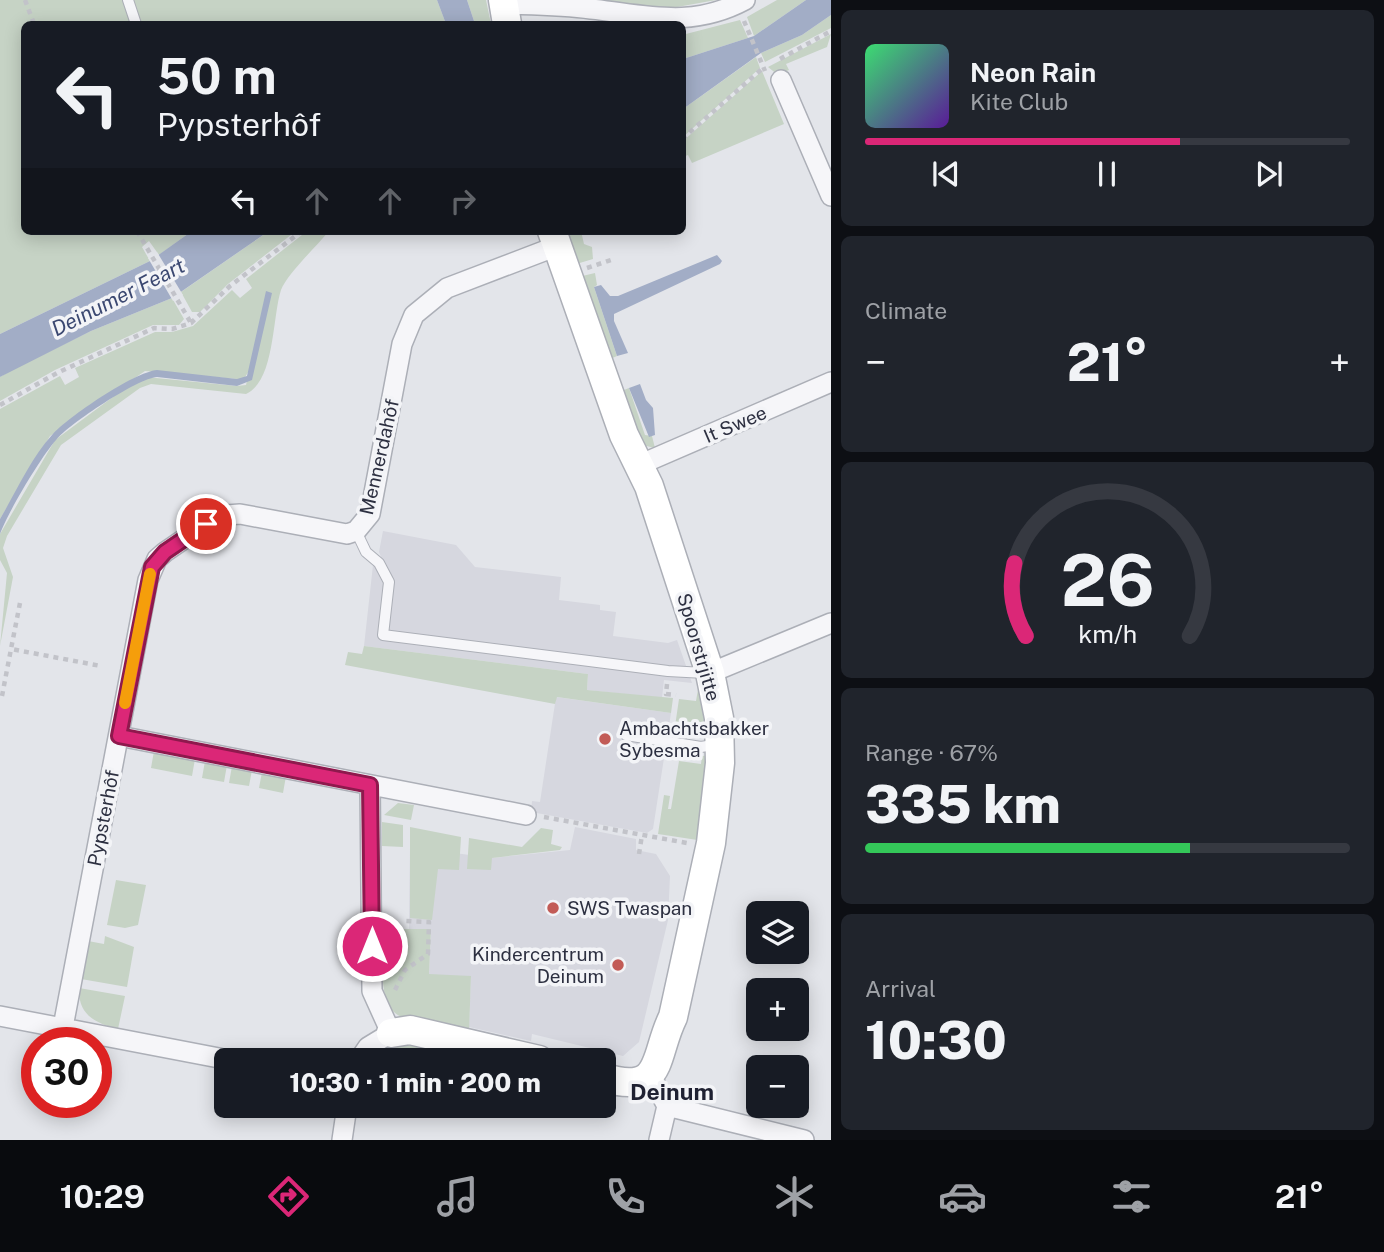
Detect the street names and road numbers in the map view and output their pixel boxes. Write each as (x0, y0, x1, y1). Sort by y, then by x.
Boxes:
street label: Mennerdahôf (355, 397, 403, 517)
street label: It Swee (700, 401, 770, 447)
street label: Spoorstrjitte (673, 590, 725, 704)
street label: Pypsterhôf (83, 768, 123, 868)

